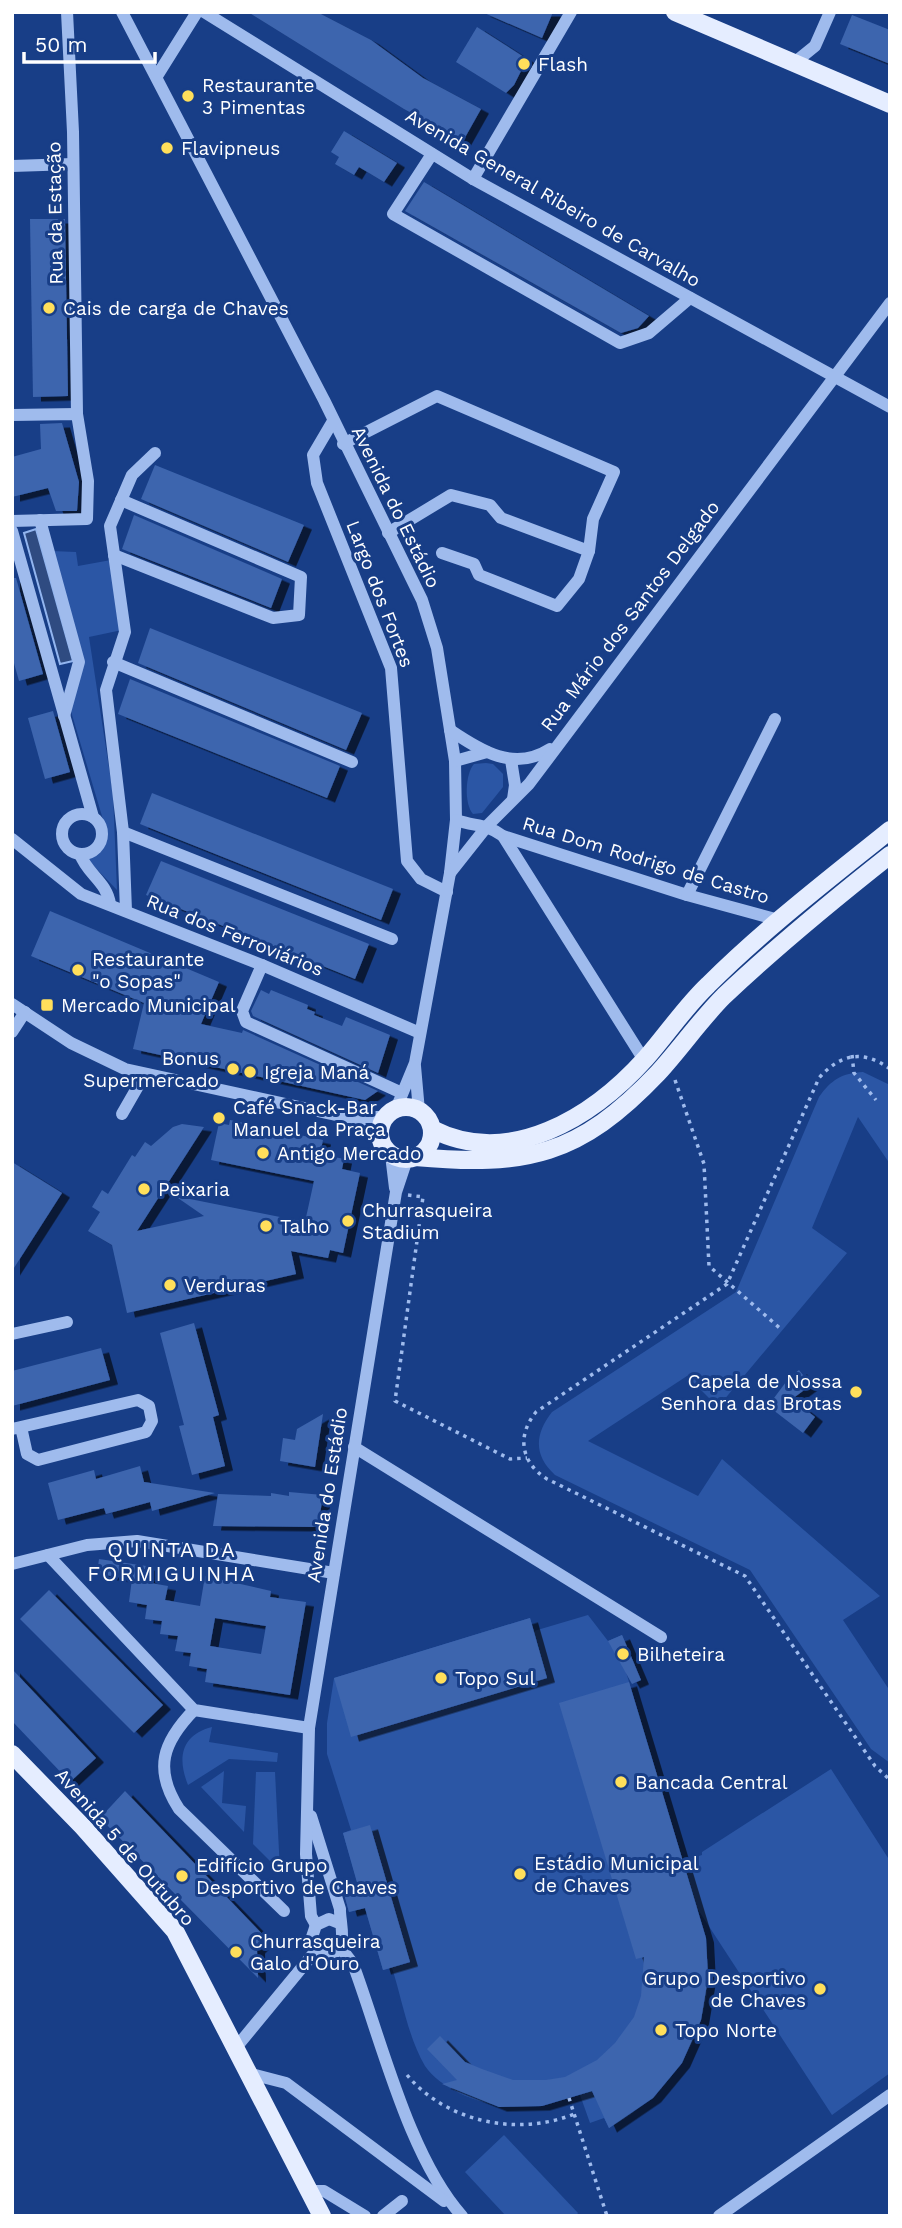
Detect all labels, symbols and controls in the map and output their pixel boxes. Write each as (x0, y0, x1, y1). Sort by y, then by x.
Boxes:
scale bar (24, 21, 156, 65)
text: 50 m (35, 32, 87, 57)
place label: Flash (538, 53, 588, 76)
marker: Flash (516, 56, 532, 72)
place label: Restaurante 3 Pimentas (202, 74, 315, 119)
marker: Restaurante 3 Pimentas (180, 88, 196, 104)
street label: Avenida General Ribeiro de Carvalho (401, 104, 705, 292)
place label: Flavipneus (181, 137, 280, 160)
marker: Flavipneus (159, 140, 175, 156)
street label: Rua da Estação (42, 141, 68, 285)
place label: Cais de carga de Chaves (63, 297, 289, 320)
marker: Cais de carga de Chaves (41, 300, 57, 316)
street label: Avenida do Estádio (347, 422, 445, 592)
street label: Rua Mário dos Santos Delgado (536, 496, 724, 736)
street label: Largo dos Fortes (341, 517, 419, 671)
street label: Rua Dom Rodrigo de Castro (520, 811, 772, 909)
street label: Rua dos Ferroviários (143, 889, 327, 981)
place label: Restaurante "o Sopas" (92, 948, 205, 993)
marker: Restaurante "o Sopas" (70, 962, 86, 978)
place label: Mercado Municipal (61, 994, 236, 1017)
marker: Mercado Municipal (39, 997, 55, 1013)
place label: Bonus Supermercado (83, 1047, 219, 1092)
marker: Bonus Supermercado (225, 1061, 241, 1077)
place label: Igreja Maná (264, 1061, 369, 1084)
marker: Igreja Maná (242, 1064, 258, 1080)
place label: Café Snack-Bar Manuel da Praça (233, 1096, 386, 1141)
marker: Café Snack-Bar Manuel da Praça (211, 1110, 227, 1126)
place label: Antigo Mercado (277, 1142, 421, 1165)
marker: Antigo Mercado (255, 1145, 271, 1161)
place label: Peixaria (158, 1178, 230, 1201)
marker: Peixaria (136, 1181, 152, 1197)
place label: Churrasqueira Stadium (362, 1199, 493, 1244)
marker: Churrasqueira Stadium (340, 1213, 356, 1229)
place label: Talho (280, 1215, 329, 1238)
marker: Talho (258, 1218, 274, 1234)
place label: Verduras (184, 1274, 266, 1297)
marker: Verduras (162, 1277, 178, 1293)
place label: Capela de Nossa Senhora das Brotas (661, 1370, 842, 1415)
marker: Capela de Nossa Senhora das Brotas (848, 1384, 864, 1400)
street label: Avenida do Estádio (302, 1406, 352, 1584)
district label: QUINTA DA FORMIGUINHA (87, 1537, 257, 1586)
place label: Bilheteira (637, 1643, 725, 1666)
marker: Bilheteira (615, 1646, 631, 1662)
place label: Topo Sul (455, 1667, 535, 1690)
marker: Topo Sul (433, 1670, 449, 1686)
street label: Avenida 5 de Outubro (50, 1763, 200, 1931)
place label: Bancada Central (635, 1771, 788, 1794)
marker: Bancada Central (613, 1774, 629, 1790)
place label: Estádio Municipal de Chaves (534, 1852, 699, 1897)
place label: Edifício Grupo Desportivo de Chaves (196, 1854, 397, 1899)
marker: Estádio Municipal de Chaves (512, 1866, 528, 1882)
marker: Edifício Grupo Desportivo de Chaves (174, 1868, 190, 1884)
place label: Churrasqueira Galo d'Ouro (250, 1930, 381, 1975)
marker: Churrasqueira Galo d'Ouro (228, 1944, 244, 1960)
place label: Grupo Desportivo de Chaves (644, 1967, 806, 2012)
marker: Grupo Desportivo de Chaves (812, 1981, 828, 1997)
place label: Topo Norte (675, 2019, 777, 2042)
marker: Topo Norte (653, 2022, 669, 2038)

